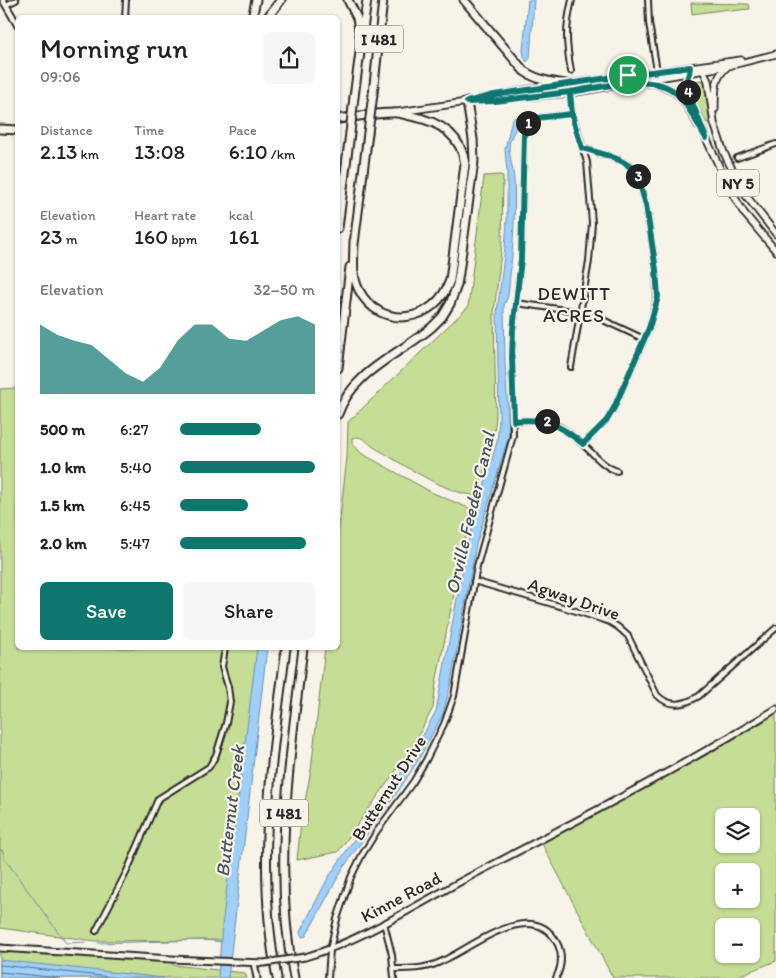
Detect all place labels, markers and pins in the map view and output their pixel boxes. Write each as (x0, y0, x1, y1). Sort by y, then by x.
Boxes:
pin (607, 54, 649, 96)
pin: 4 (676, 80, 700, 104)
pin: 1 (516, 110, 540, 136)
pin: 3 (626, 164, 650, 188)
pin: 2 (534, 408, 560, 434)

